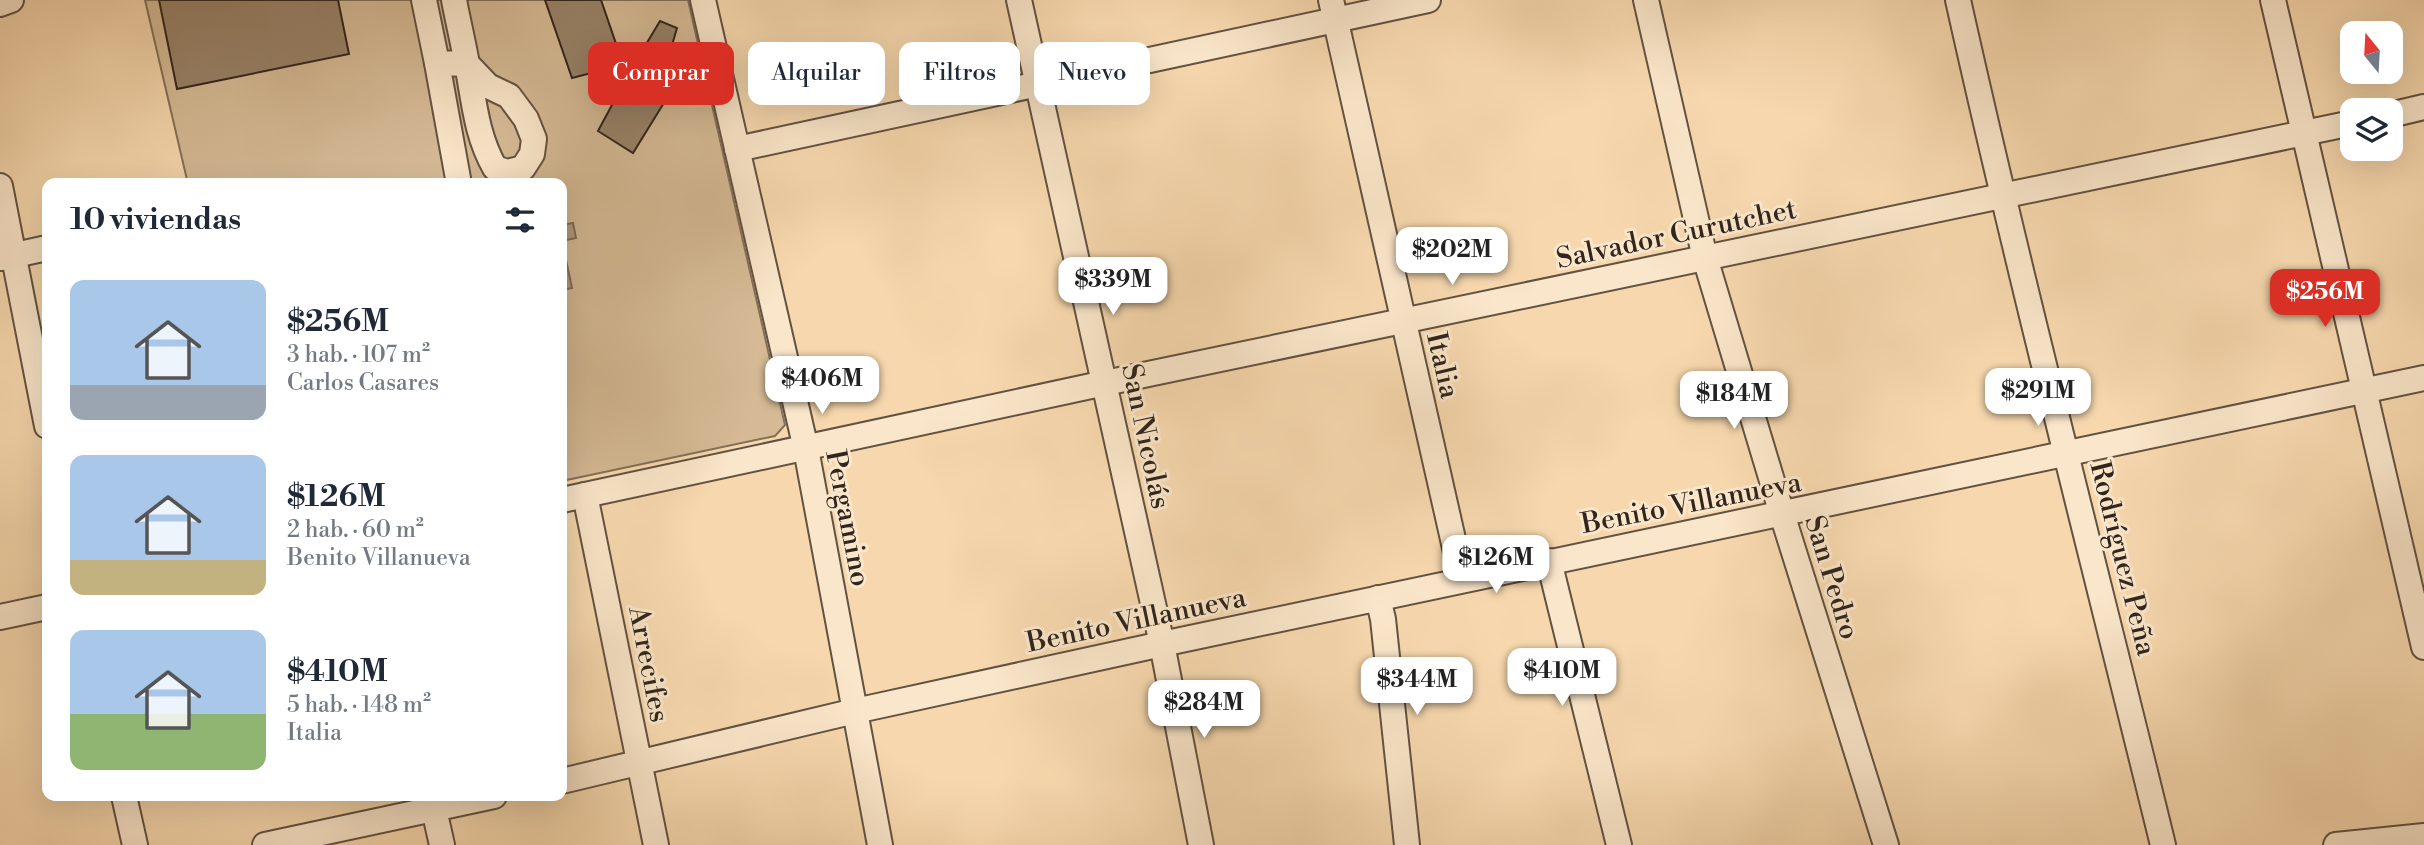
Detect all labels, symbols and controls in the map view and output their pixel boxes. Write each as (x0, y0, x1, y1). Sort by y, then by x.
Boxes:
north arrow (2340, 21, 2403, 84)
map controls (2340, 21, 2403, 161)
chip: Comprar (588, 42, 734, 105)
chip: Alquilar (748, 42, 885, 105)
chip: Filtros (899, 42, 1020, 105)
chip: Nuevo (1034, 42, 1150, 105)
button: layers (2340, 98, 2403, 161)
street label: Salvador Curutchet (1553, 192, 1800, 277)
text: 10 viviendas (70, 201, 241, 239)
icon: filters (501, 201, 539, 239)
pin: $202M (1403, 228, 1501, 287)
text: $202M (1412, 236, 1492, 264)
pin: $339M (1064, 258, 1162, 317)
text: $339M (1074, 266, 1152, 294)
pin: $256M (2276, 270, 2374, 329)
text: $256M (2286, 278, 2364, 306)
text: $256M (287, 303, 389, 341)
icon: home (126, 308, 210, 392)
street label: Italia (1418, 329, 1467, 403)
text: 3 hab. · 107 m² (287, 341, 430, 369)
pin: $406M (773, 356, 871, 416)
street label: San Nicolás (1113, 361, 1178, 512)
text: $406M (781, 365, 863, 393)
pin: $291M (1989, 368, 2087, 428)
text: Carlos Casares (287, 369, 439, 397)
pin: $184M (1685, 372, 1783, 431)
text: $291M (2001, 377, 2075, 405)
text: $184M (1696, 380, 1772, 408)
street label: Pergamino (817, 447, 878, 589)
street label: Rodríguez Peña (2082, 458, 2164, 660)
street label: Benito Villanueva (1577, 465, 1805, 542)
text: $126M (287, 478, 385, 516)
icon: home (126, 483, 210, 567)
street label: San Pedro (1796, 511, 1867, 644)
text: 2 hab. · 60 m² (287, 516, 424, 544)
pin: $126M (1447, 536, 1545, 595)
text: Benito Villanueva (287, 544, 471, 572)
text: $126M (1458, 544, 1534, 572)
street label: Benito Villanueva (1022, 580, 1250, 661)
street label: Arrecifes (620, 602, 677, 725)
pin: $410M (1513, 648, 1611, 708)
text: $410M (287, 653, 388, 691)
text: $410M (1523, 657, 1601, 685)
icon: home (126, 658, 210, 742)
pin: $344M (1368, 658, 1466, 717)
text: $344M (1377, 666, 1457, 694)
pin: $284M (1155, 680, 1253, 740)
text: $284M (1164, 689, 1244, 717)
text: 5 hab. · 148 m² (287, 691, 431, 719)
text: Italia (287, 719, 342, 747)

